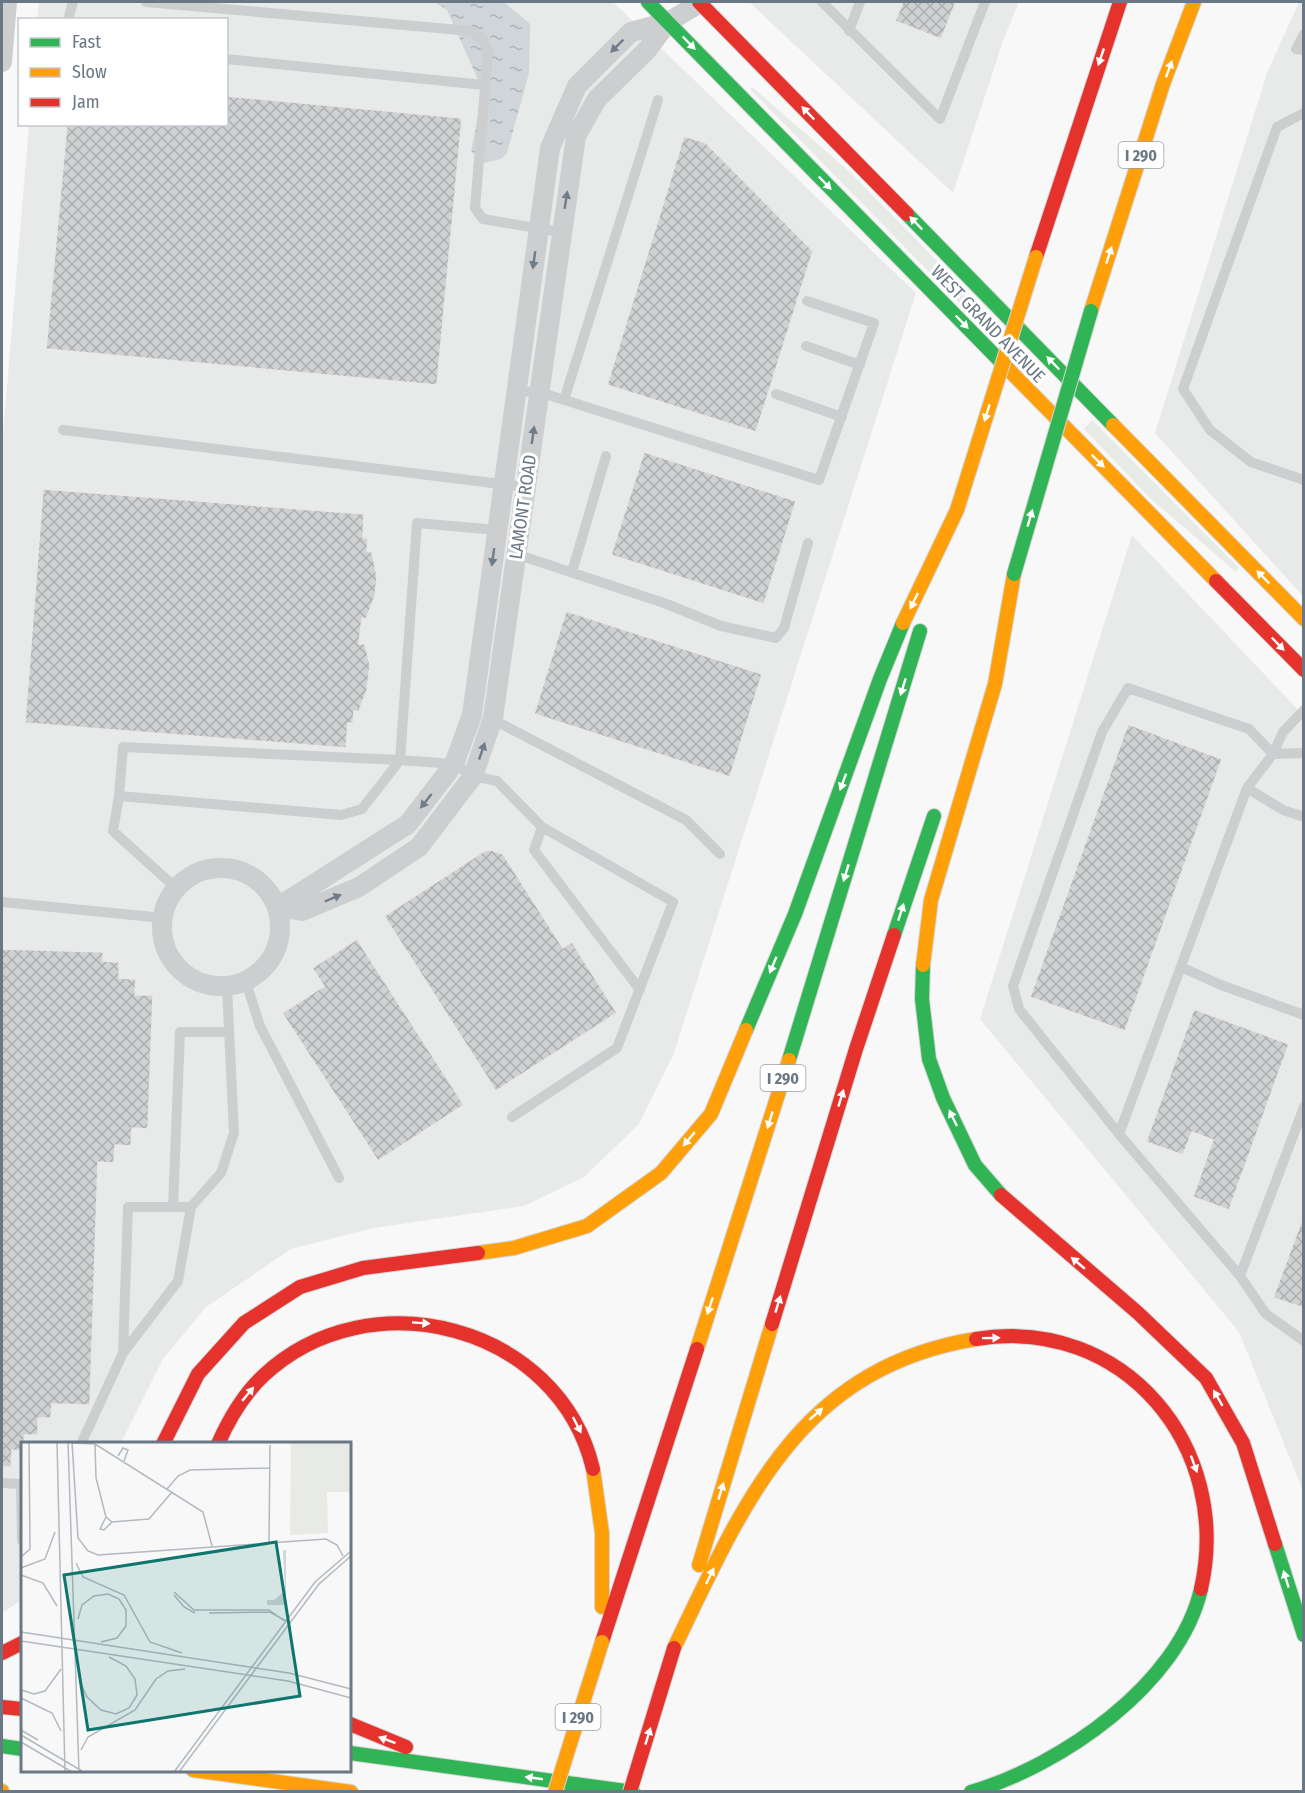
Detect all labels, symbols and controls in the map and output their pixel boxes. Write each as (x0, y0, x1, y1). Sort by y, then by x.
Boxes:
legend (18, 18, 228, 126)
text: Fast (72, 31, 101, 53)
one-way arrow (682, 36, 696, 51)
one-way arrow (610, 39, 624, 53)
one-way arrow (1095, 48, 1105, 66)
one-way arrow (1164, 60, 1174, 78)
text: Slow (72, 61, 107, 83)
text: Jam (72, 91, 100, 113)
one-way arrow (802, 107, 816, 121)
road number: I 290 (1118, 142, 1164, 168)
one-way arrow (818, 175, 832, 189)
one-way arrow (561, 190, 570, 209)
one-way arrow (910, 217, 924, 231)
one-way arrow (1105, 246, 1114, 264)
one-way arrow (529, 251, 538, 270)
street label: WEST GRAND AVENUE (926, 261, 1050, 387)
one-way arrow (954, 315, 968, 329)
one-way arrow (1046, 356, 1060, 370)
one-way arrow (982, 404, 991, 422)
one-way arrow (529, 425, 538, 444)
street label: LAMONT ROAD (505, 453, 541, 561)
one-way arrow (1091, 454, 1105, 469)
one-way arrow (1026, 509, 1035, 527)
one-way arrow (489, 548, 498, 567)
one-way arrow (1256, 570, 1270, 584)
one-way arrow (909, 593, 918, 610)
one-way arrow (1270, 636, 1284, 650)
one-way arrow (898, 678, 907, 696)
one-way arrow (477, 742, 487, 760)
one-way arrow (837, 774, 847, 792)
one-way arrow (419, 793, 432, 809)
one-way arrow (841, 864, 850, 882)
one-way arrow (325, 893, 343, 903)
one-way arrow (897, 903, 907, 921)
one-way arrow (769, 956, 778, 973)
road number: I 290 (760, 1065, 806, 1091)
one-way arrow (837, 1089, 846, 1107)
one-way arrow (948, 1109, 957, 1126)
one-way arrow (765, 1111, 774, 1129)
one-way arrow (683, 1131, 696, 1146)
one-way arrow (1070, 1257, 1086, 1270)
one-way arrow (773, 1295, 783, 1313)
one-way arrow (705, 1297, 715, 1315)
one-way arrow (411, 1318, 430, 1328)
one-way arrow (982, 1333, 1001, 1342)
one-way arrow (241, 1387, 254, 1402)
one-way arrow (1212, 1390, 1223, 1406)
one-way arrow (808, 1408, 823, 1421)
one-way arrow (572, 1417, 582, 1434)
inset map (21, 1442, 351, 1772)
one-way arrow (1190, 1456, 1200, 1474)
one-way arrow (717, 1482, 726, 1500)
one-way arrow (705, 1568, 714, 1585)
one-way arrow (1281, 1570, 1290, 1588)
road number: I 290 (556, 1704, 600, 1730)
one-way arrow (644, 1727, 653, 1745)
one-way arrow (378, 1735, 396, 1744)
one-way arrow (524, 1773, 543, 1782)

